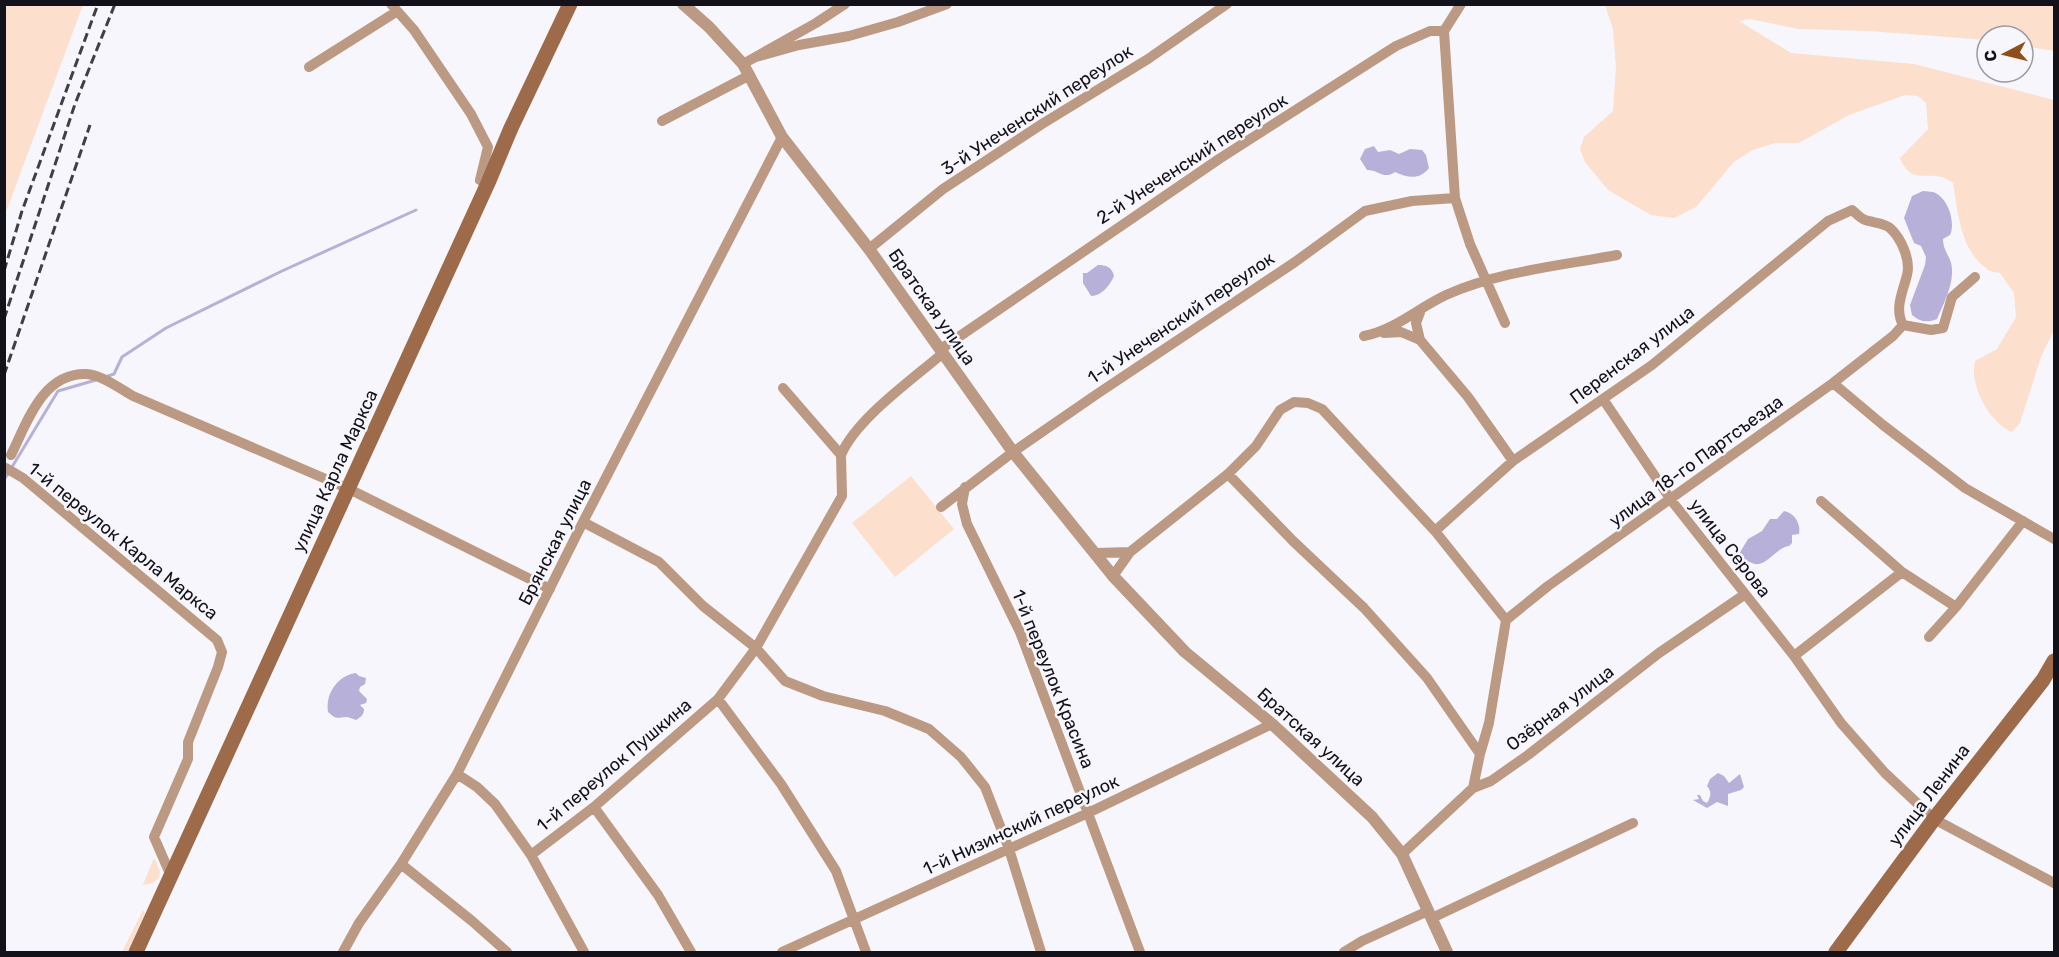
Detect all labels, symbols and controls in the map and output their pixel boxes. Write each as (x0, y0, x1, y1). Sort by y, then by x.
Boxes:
north arrow (1975, 24, 2035, 84)
street label: 3-й Унеченский переулок (937, 40, 1137, 180)
text: С (1980, 49, 2001, 63)
street label: 2-й Унеченский переулок (1093, 89, 1292, 229)
street label: Братская улица (884, 245, 980, 369)
street label: 1-й Унеченский переулок (1083, 247, 1279, 389)
street label: Перенская улица (1565, 301, 1699, 409)
street label: улица Карла Маркса (288, 386, 382, 556)
street label: улица 18-го Партсъезда (1605, 391, 1787, 531)
street label: 1-й переулок Карла Маркса (24, 458, 222, 624)
street label: Брянская улица (514, 475, 596, 609)
street label: улица Серова (1685, 494, 1775, 602)
street label: 1-й переулок Красина (1007, 586, 1099, 772)
street label: Озёрная улица (1502, 660, 1618, 756)
street label: Братская улица (1253, 683, 1369, 791)
street label: 1-й переулок Пушкина (532, 694, 696, 836)
street label: улица Ленина (1884, 740, 1974, 850)
street label: 1-й Низинский переулок (920, 770, 1123, 880)

